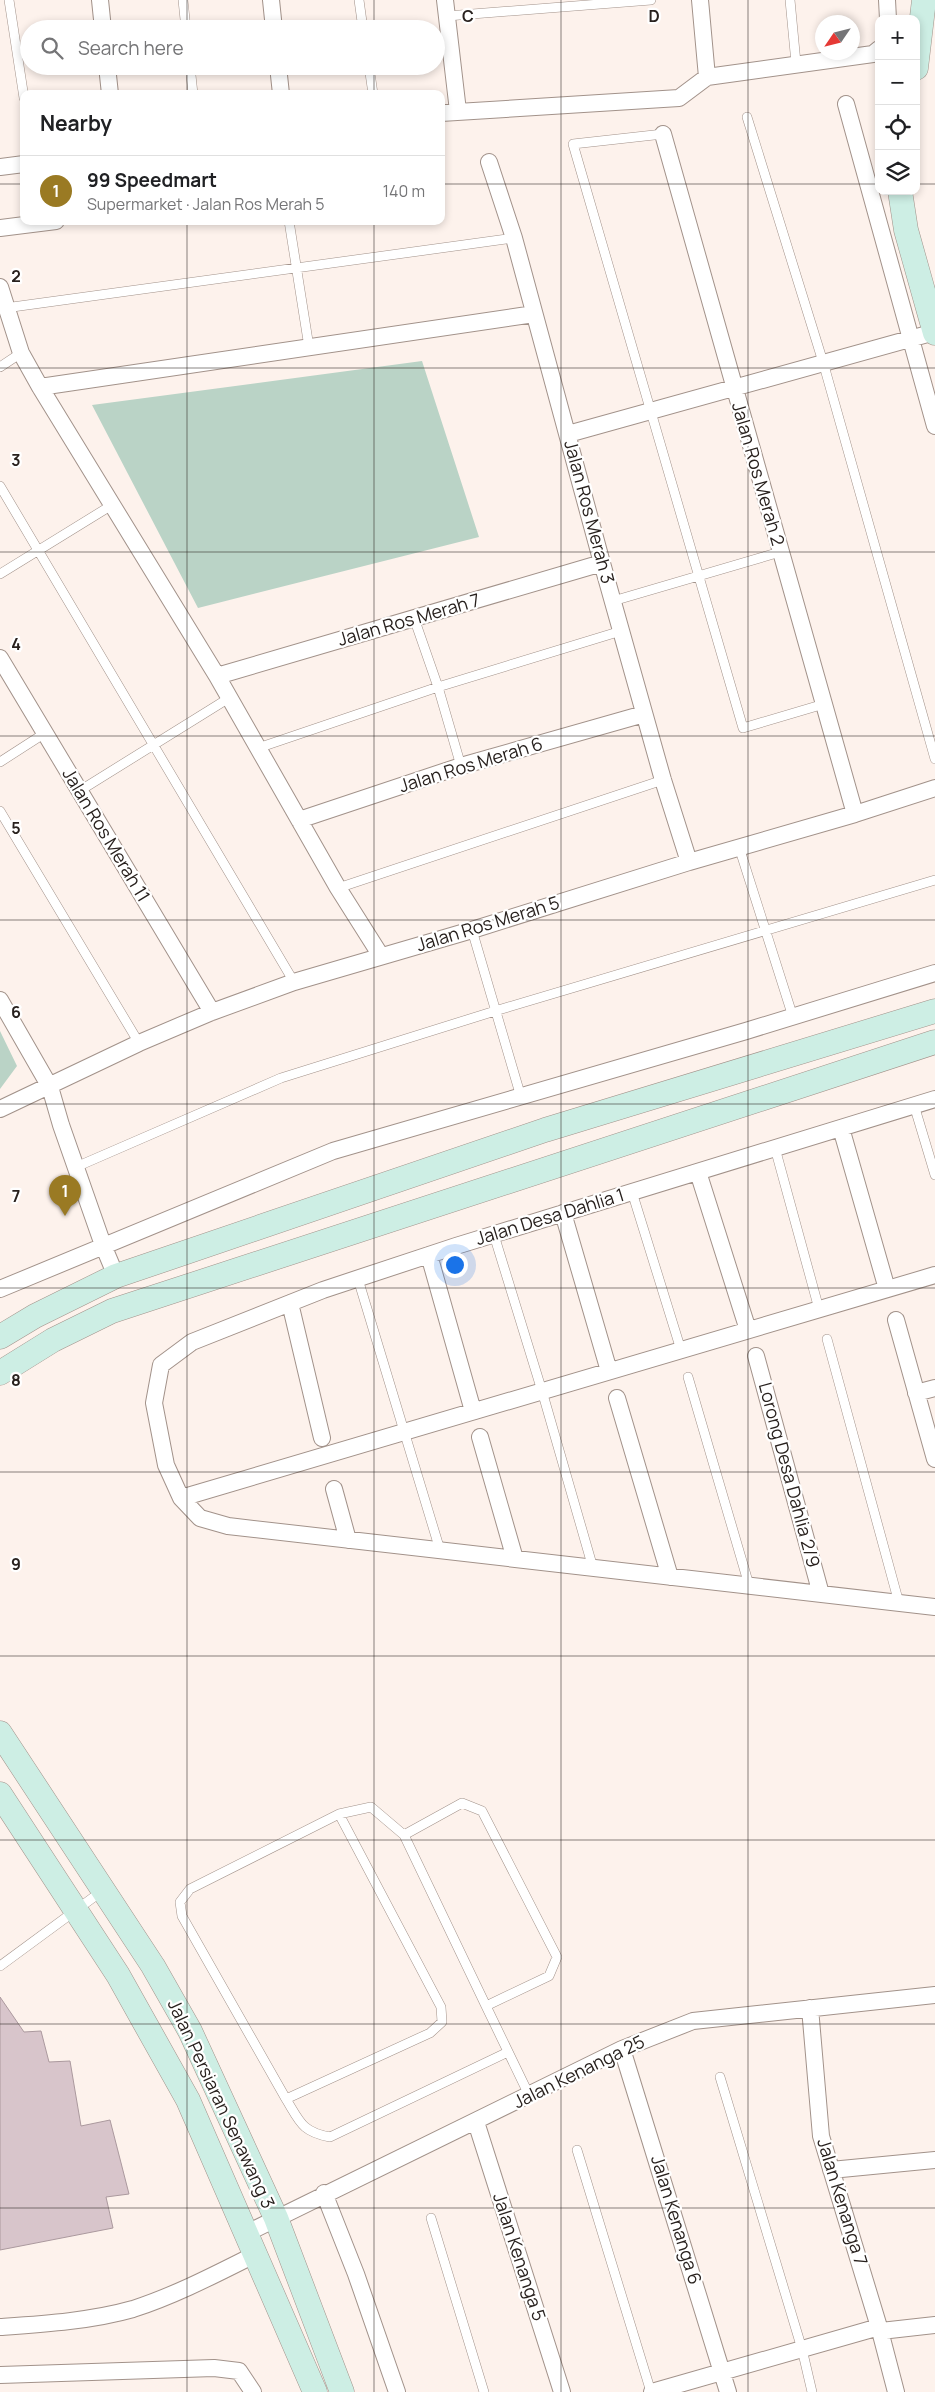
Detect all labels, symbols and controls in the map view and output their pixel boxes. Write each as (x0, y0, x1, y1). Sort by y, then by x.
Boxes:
text: C (462, 5, 474, 27)
text: D (648, 5, 660, 27)
north arrow (815, 15, 860, 60)
map controls (875, 15, 920, 195)
button: + (875, 15, 920, 60)
search box (20, 20, 445, 75)
icon: search (38, 34, 66, 62)
text: Search here (78, 35, 184, 61)
button: − (875, 60, 920, 105)
button: locate (875, 105, 920, 150)
text: Nearby (40, 109, 112, 137)
button: layers (875, 150, 920, 195)
text: 99 Speedmart (87, 167, 217, 193)
text: 1 (52, 180, 60, 202)
text: 140 m (383, 180, 425, 202)
text: Supermarket · Jalan Ros Merah 5 (87, 193, 325, 215)
text: 2 (11, 265, 21, 287)
street label: Jalan Ros Merah 2 (727, 399, 791, 548)
street label: Jalan Ros Merah 3 (559, 437, 621, 586)
text: 3 (11, 449, 21, 471)
street label: Jalan Ros Merah 7 (335, 587, 483, 651)
text: 4 (11, 633, 21, 655)
street label: Jalan Ros Merah 6 (396, 731, 545, 797)
street label: Jalan Ros Merah 11 (57, 763, 156, 906)
text: 5 (11, 817, 21, 839)
street label: Jalan Ros Merah 5 (413, 890, 562, 956)
text: 6 (11, 1001, 21, 1023)
pin: 1 (49, 1175, 81, 1216)
street label: Jalan Desa Dahlia 1 (472, 1182, 627, 1250)
text: 7 (12, 1185, 20, 1207)
your location (442, 1252, 468, 1278)
text: 8 (11, 1369, 21, 1391)
street label: Lorong Desa Dahlia 2/9 (754, 1380, 826, 1570)
text: 9 (11, 1553, 21, 1575)
street label: Jalan Persiaran Senawang 3 (163, 1995, 281, 2212)
street label: Jalan Kenanga 25 (509, 2029, 648, 2113)
street label: Jalan Kenanga 7 (812, 2135, 874, 2268)
street label: Jalan Kenanga 6 (646, 2152, 708, 2287)
street label: Jalan Kenanga 5 (488, 2190, 552, 2324)

